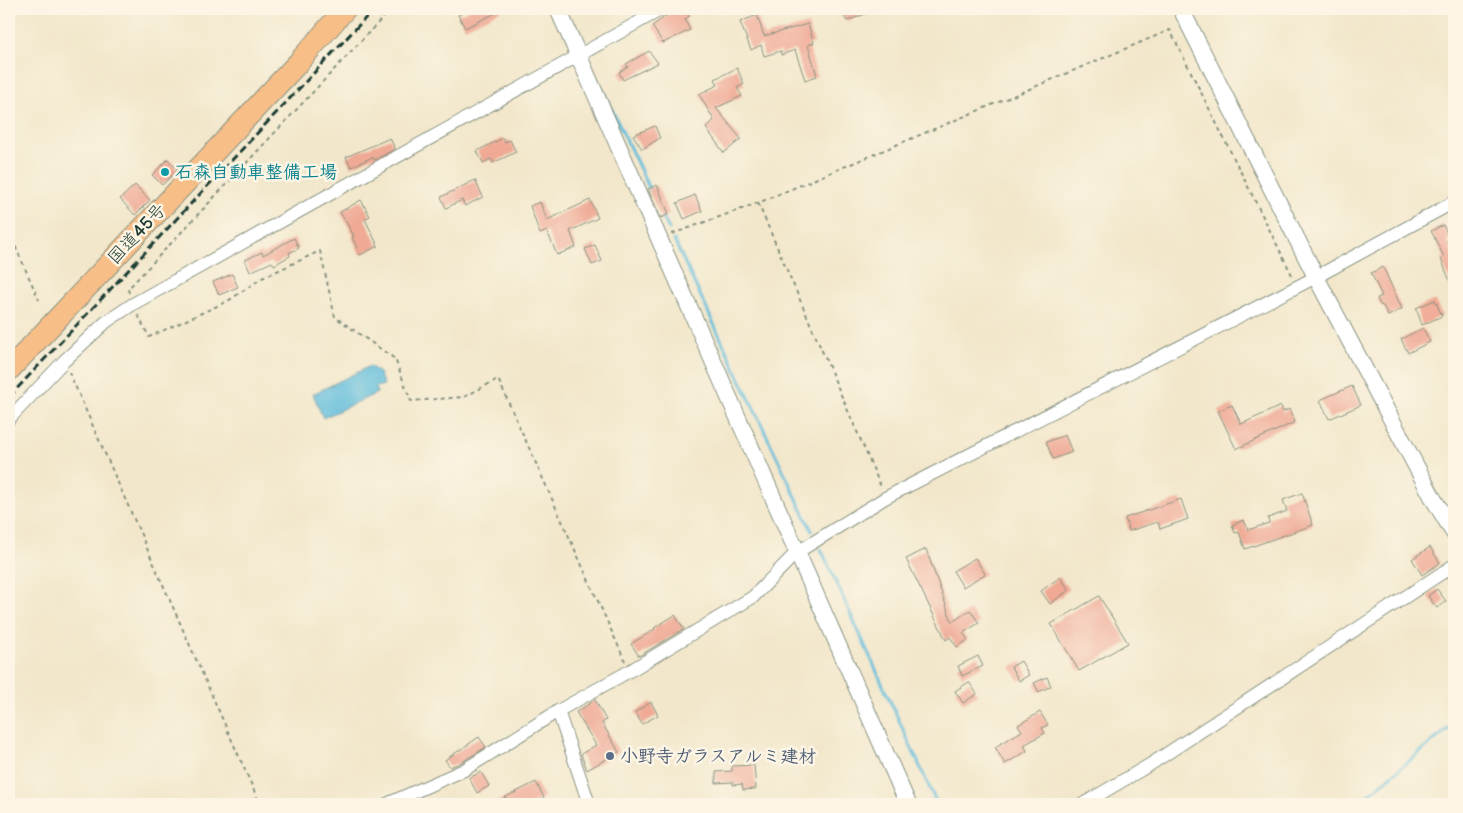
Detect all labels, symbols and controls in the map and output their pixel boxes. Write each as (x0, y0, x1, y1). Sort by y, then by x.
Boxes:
place label: 石森自動車整備工場 (175, 162, 337, 183)
marker: 石森自動車整備工場 (159, 166, 171, 178)
street label: 国道45号 (104, 199, 170, 269)
place label: 小野寺ガラスアルミ建材 (620, 746, 816, 767)
marker: 小野寺ガラスアルミ建材 (604, 750, 616, 762)

